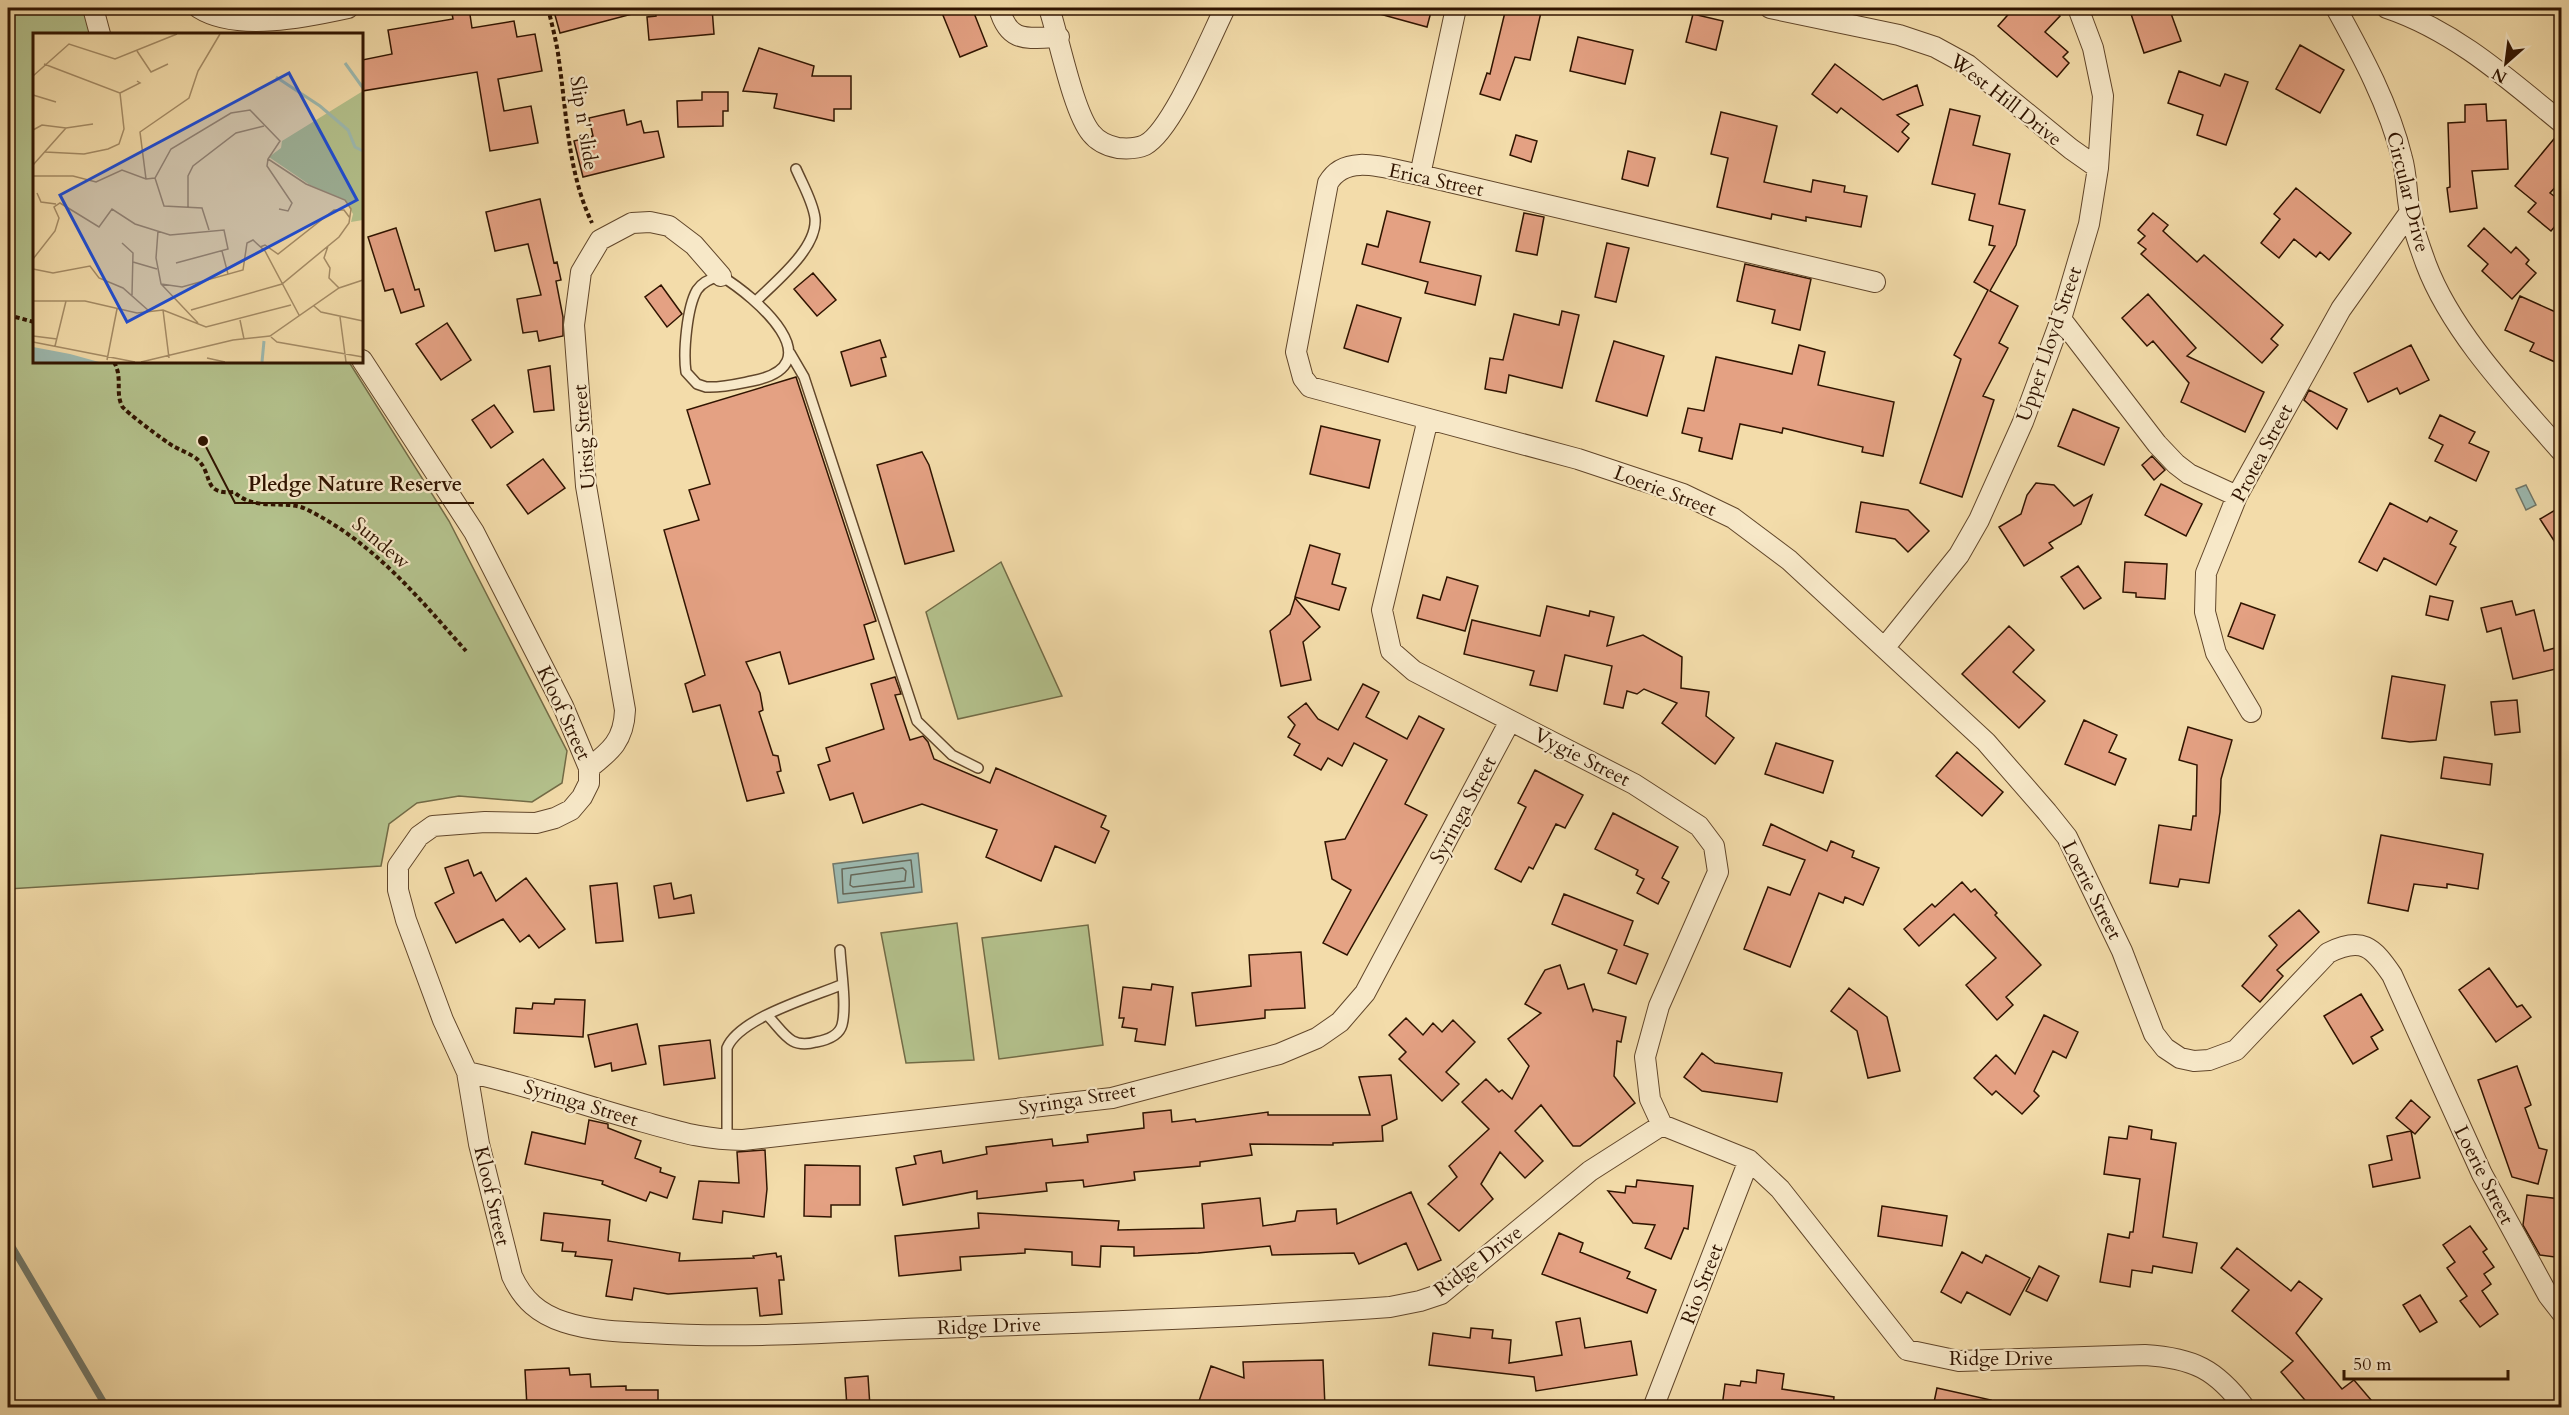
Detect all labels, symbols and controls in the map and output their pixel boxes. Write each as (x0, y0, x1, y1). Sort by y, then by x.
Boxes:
inset map (33, 33, 363, 363)
north arrow (2476, 33, 2536, 93)
street label: West Hill Drive (1943, 47, 2068, 152)
text: N (2488, 62, 2511, 88)
street label: Slip n' slide (563, 74, 605, 172)
street label: Circular Drive (2380, 129, 2436, 255)
street label: Erica Street (1386, 157, 1487, 203)
street label: Upper Lloyd Street (2010, 262, 2088, 425)
street label: Uitsig Street (566, 383, 602, 491)
street label: Protea Street (2225, 399, 2299, 507)
street label: Loerie Street (1610, 459, 1721, 523)
callout: Pledge Nature Reserve (235, 464, 474, 503)
text: Pledge Nature Reserve (248, 470, 462, 499)
street label: Sundew (346, 511, 416, 575)
street label: Kloof Street (530, 661, 598, 765)
street label: Vygie Street (1529, 721, 1635, 793)
street label: Syringa Street (1423, 751, 1503, 869)
street label: Loerie Street (2056, 836, 2129, 945)
street label: Syringa Street (521, 1073, 642, 1133)
street label: Syringa Street (1017, 1076, 1138, 1122)
street label: Loerie Street (2448, 1121, 2521, 1230)
street label: Kloof Street (467, 1144, 517, 1249)
street label: Ridge Drive (1428, 1219, 1528, 1303)
street label: Rio Street (1674, 1239, 1730, 1328)
street label: Ridge Drive (936, 1311, 1042, 1341)
scale bar (2344, 1343, 2508, 1381)
street label: Ridge Drive (1949, 1345, 2053, 1372)
text: 50 m (2353, 1352, 2392, 1377)

